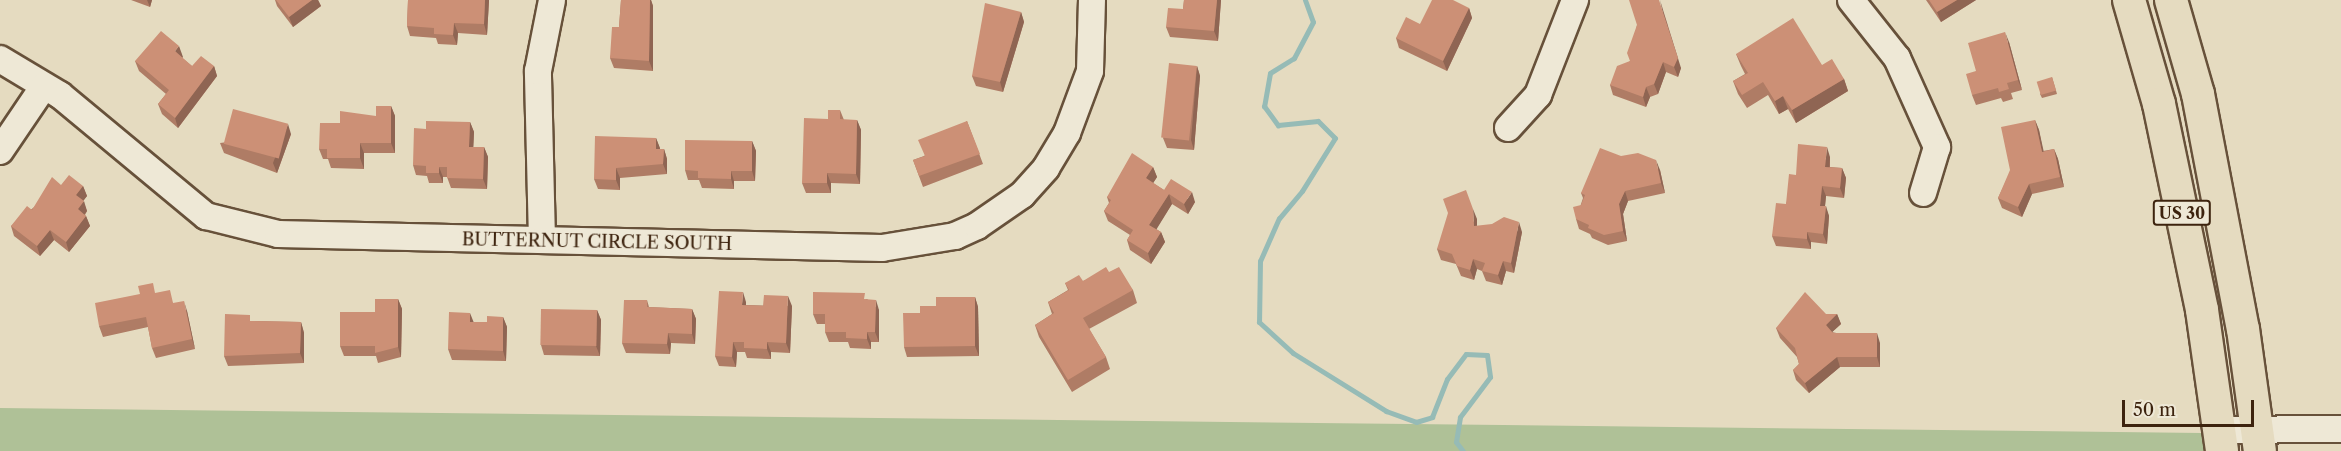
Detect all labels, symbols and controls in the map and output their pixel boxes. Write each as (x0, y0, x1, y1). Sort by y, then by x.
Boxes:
road number: US 30 (2152, 200, 2212, 226)
street label: BUTTERNUT CIRCLE SOUTH (461, 229, 733, 255)
scale bar (2125, 388, 2257, 426)
text: 50 m (2133, 399, 2176, 421)

